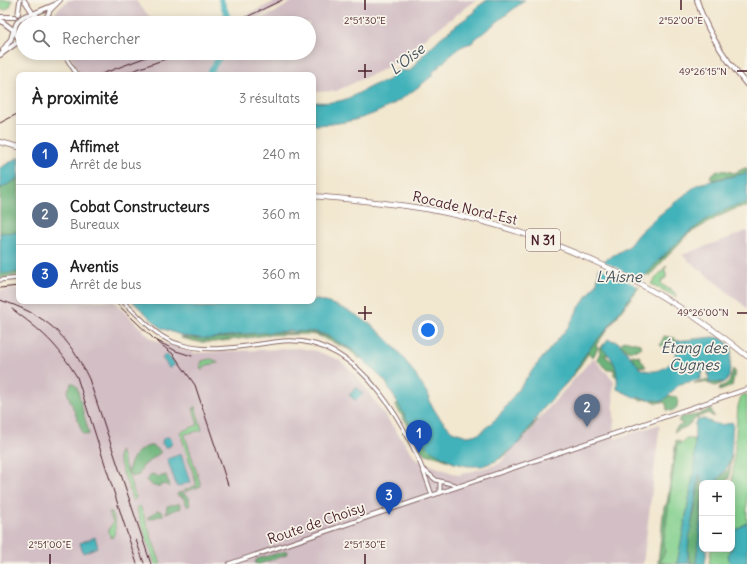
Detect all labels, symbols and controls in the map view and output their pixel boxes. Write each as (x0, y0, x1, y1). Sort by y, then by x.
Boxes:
text: 2°51'30"E (344, 14, 386, 27)
text: 2°52'00"E (659, 14, 703, 27)
search box (16, 16, 316, 60)
icon: search (30, 27, 52, 49)
text: Rechercher (62, 29, 140, 48)
water label: L'Oise (386, 39, 429, 79)
text: 49°26'15"N (679, 65, 727, 78)
text: À proximité (32, 87, 118, 109)
text: 3 résultats (239, 90, 300, 107)
text: Affimet (70, 137, 119, 156)
text: 1 (42, 146, 48, 163)
text: 240 m (263, 146, 300, 163)
text: Arrêt de bus (70, 156, 141, 173)
street label: Rocade Nord-Est (411, 187, 519, 229)
text: Cobat Constructeurs (70, 197, 209, 216)
text: 2 (41, 206, 49, 223)
text: 360 m (262, 206, 300, 223)
text: Bureaux (70, 216, 119, 233)
road number: N 31 (526, 229, 560, 251)
text: Aventis (70, 257, 119, 276)
text: 3 (41, 266, 49, 283)
text: 360 m (262, 266, 300, 283)
water label: L'Aisne (596, 267, 643, 286)
text: Arrêt de bus (70, 276, 141, 293)
text: 49°26'00"N (677, 306, 729, 319)
your location (418, 320, 438, 340)
water label: Étang des Cygnes (661, 338, 728, 374)
pin: 2 (574, 394, 600, 427)
pin: 1 (406, 420, 432, 453)
map controls (699, 480, 735, 552)
button: + (699, 480, 735, 516)
pin: 3 (376, 482, 402, 515)
street label: Route de Choisy (265, 498, 367, 548)
button: − (699, 516, 735, 552)
text: 2°51'00"E (29, 538, 72, 551)
text: 2°51'30"E (344, 538, 386, 551)

